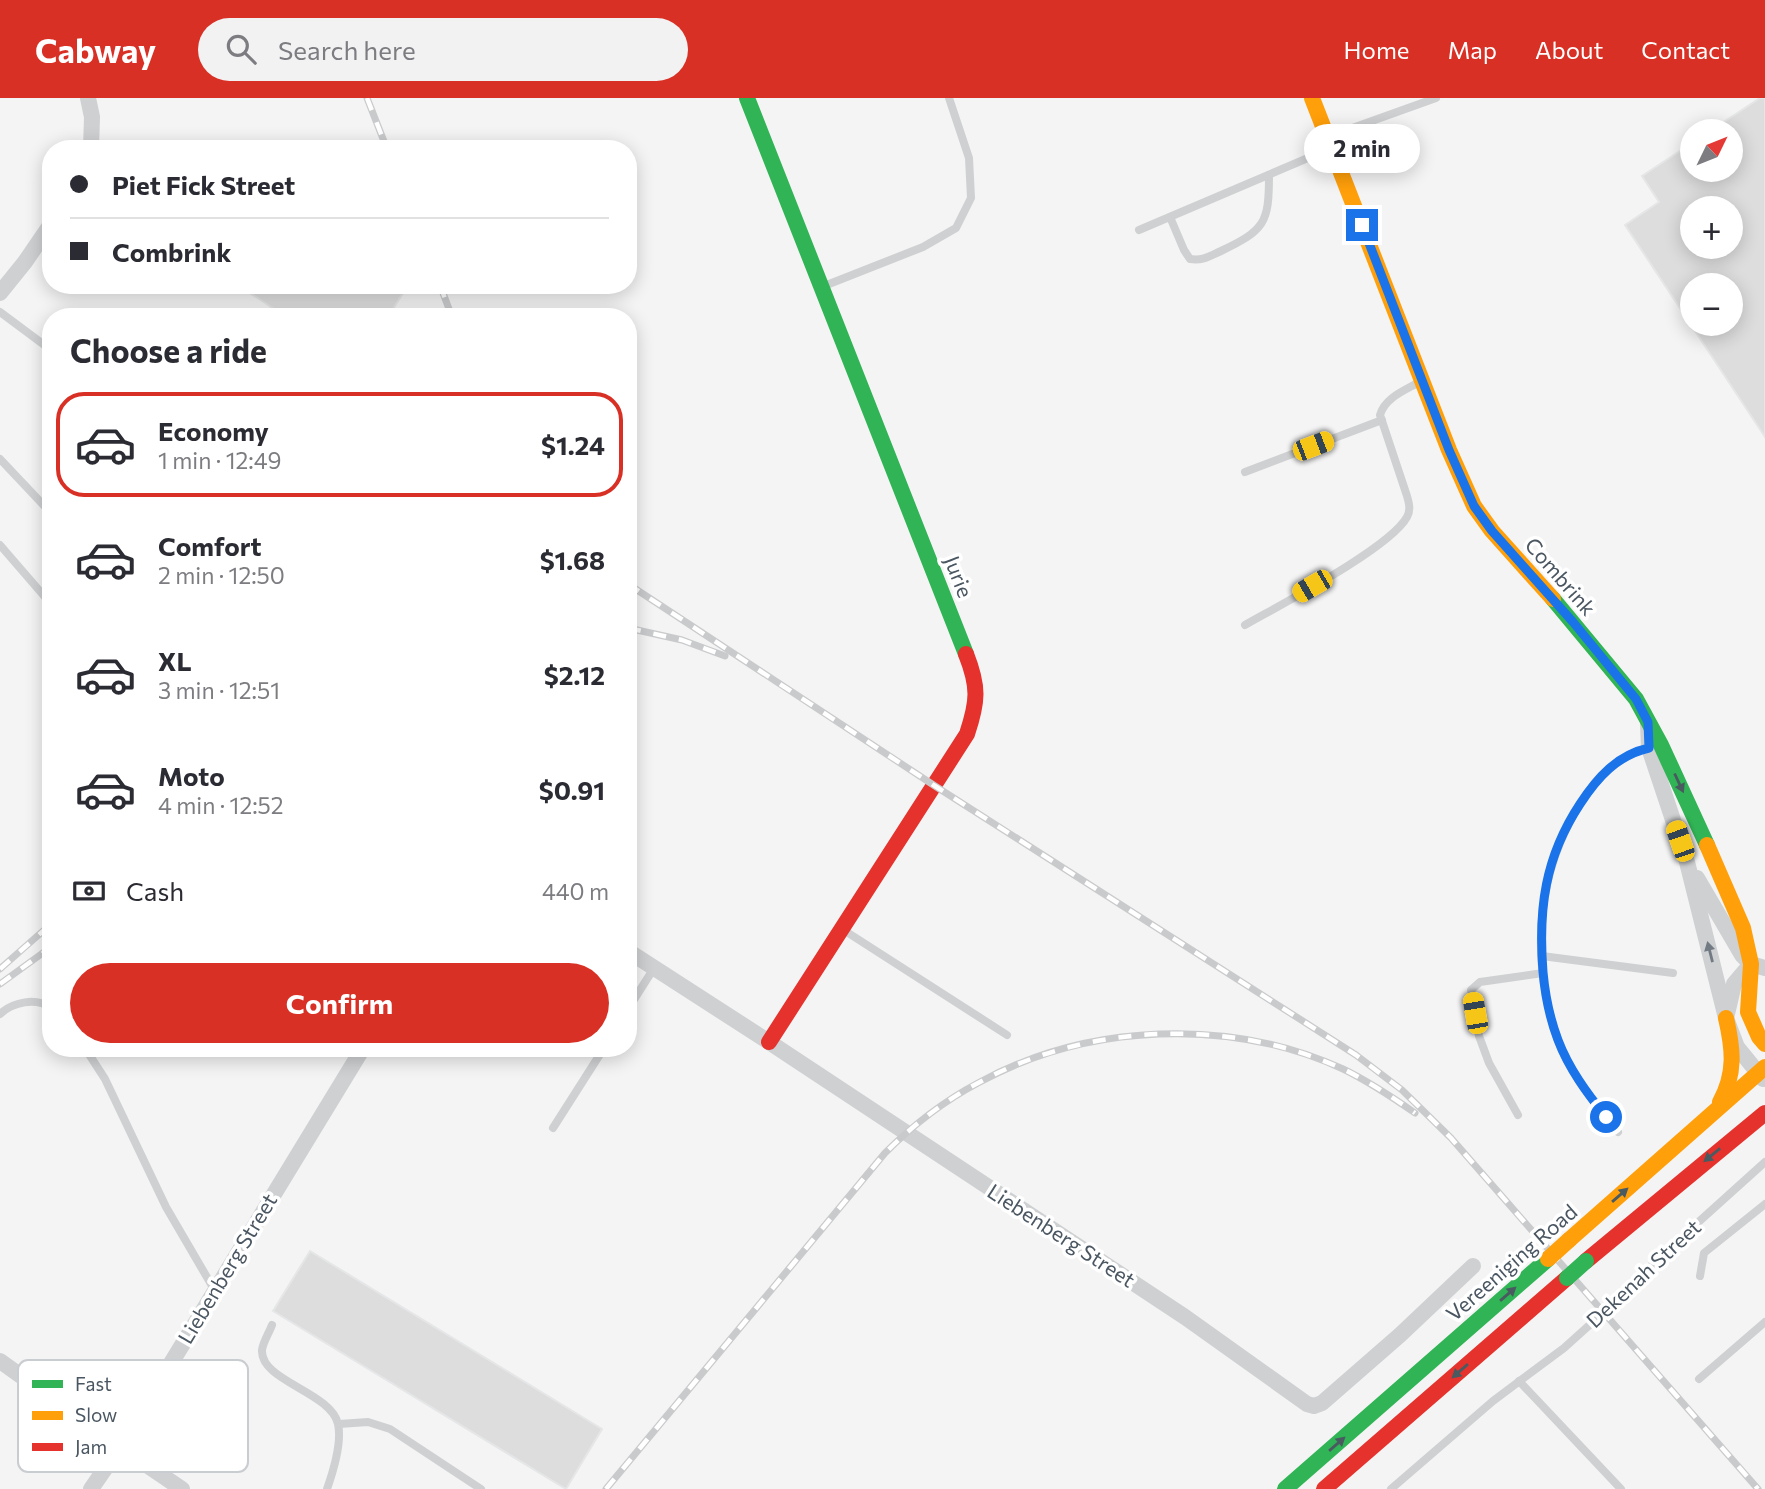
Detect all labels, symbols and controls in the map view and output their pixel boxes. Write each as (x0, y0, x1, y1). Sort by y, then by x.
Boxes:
search box (198, 18, 688, 81)
text: Cabway (35, 29, 156, 70)
icon: search (222, 30, 260, 68)
text: Search here (278, 34, 416, 65)
text: Home (1344, 35, 1410, 64)
text: Map (1448, 35, 1497, 64)
text: About (1535, 35, 1603, 64)
text: Contact (1641, 35, 1730, 64)
north arrow (1680, 119, 1743, 182)
map controls (1680, 119, 1743, 336)
callout: 2 min (1304, 123, 1420, 172)
text: 2 min (1333, 134, 1391, 162)
text: Piet Fick Street (112, 169, 295, 200)
button: + (1680, 196, 1743, 259)
route end (1346, 209, 1378, 241)
text: Combrink (112, 236, 231, 267)
button: − (1680, 273, 1743, 336)
text: Choose a ride (70, 330, 267, 370)
icon: car (74, 413, 137, 476)
text: Economy (158, 415, 269, 446)
text: $1.24 (541, 429, 605, 460)
car (1290, 429, 1337, 463)
text: 1 min · 12:49 (158, 446, 281, 474)
icon: car (74, 528, 137, 591)
text: Comfort (158, 530, 261, 561)
street label: Combrink (1521, 532, 1602, 620)
text: $1.68 (540, 544, 605, 575)
street label: Jurie (940, 552, 979, 601)
text: 2 min · 12:50 (158, 561, 285, 589)
car (1289, 566, 1336, 606)
icon: car (74, 643, 137, 706)
text: XL (158, 645, 192, 676)
text: $2.12 (544, 659, 605, 690)
text: 3 min · 12:51 (158, 676, 280, 704)
icon: car (74, 758, 137, 821)
text: Moto (158, 760, 225, 791)
one-way arrow (1674, 772, 1685, 793)
text: $0.91 (539, 774, 605, 805)
text: 4 min · 12:52 (158, 791, 284, 819)
car (1664, 818, 1697, 864)
icon: cash (70, 872, 108, 910)
text: Cash (126, 875, 184, 906)
text: 440 m (542, 877, 609, 905)
one-way arrow (1704, 941, 1715, 963)
button: Confirm (70, 963, 609, 1043)
car (1462, 990, 1489, 1036)
route start (1590, 1101, 1622, 1133)
one-way arrow (1703, 1148, 1721, 1163)
street label: Liebenberg Street (983, 1178, 1140, 1292)
one-way arrow (1611, 1187, 1629, 1203)
street label: Liebenberg Street (172, 1189, 281, 1348)
street label: Vereeniging Road (1441, 1198, 1581, 1325)
street label: Dekenah Street (1581, 1214, 1705, 1332)
one-way arrow (1499, 1286, 1517, 1302)
legend (18, 1360, 248, 1472)
one-way arrow (1451, 1363, 1469, 1379)
text: Fast (75, 1372, 112, 1395)
text: Slow (75, 1403, 117, 1426)
text: Jam (75, 1435, 107, 1458)
one-way arrow (1328, 1436, 1346, 1452)

